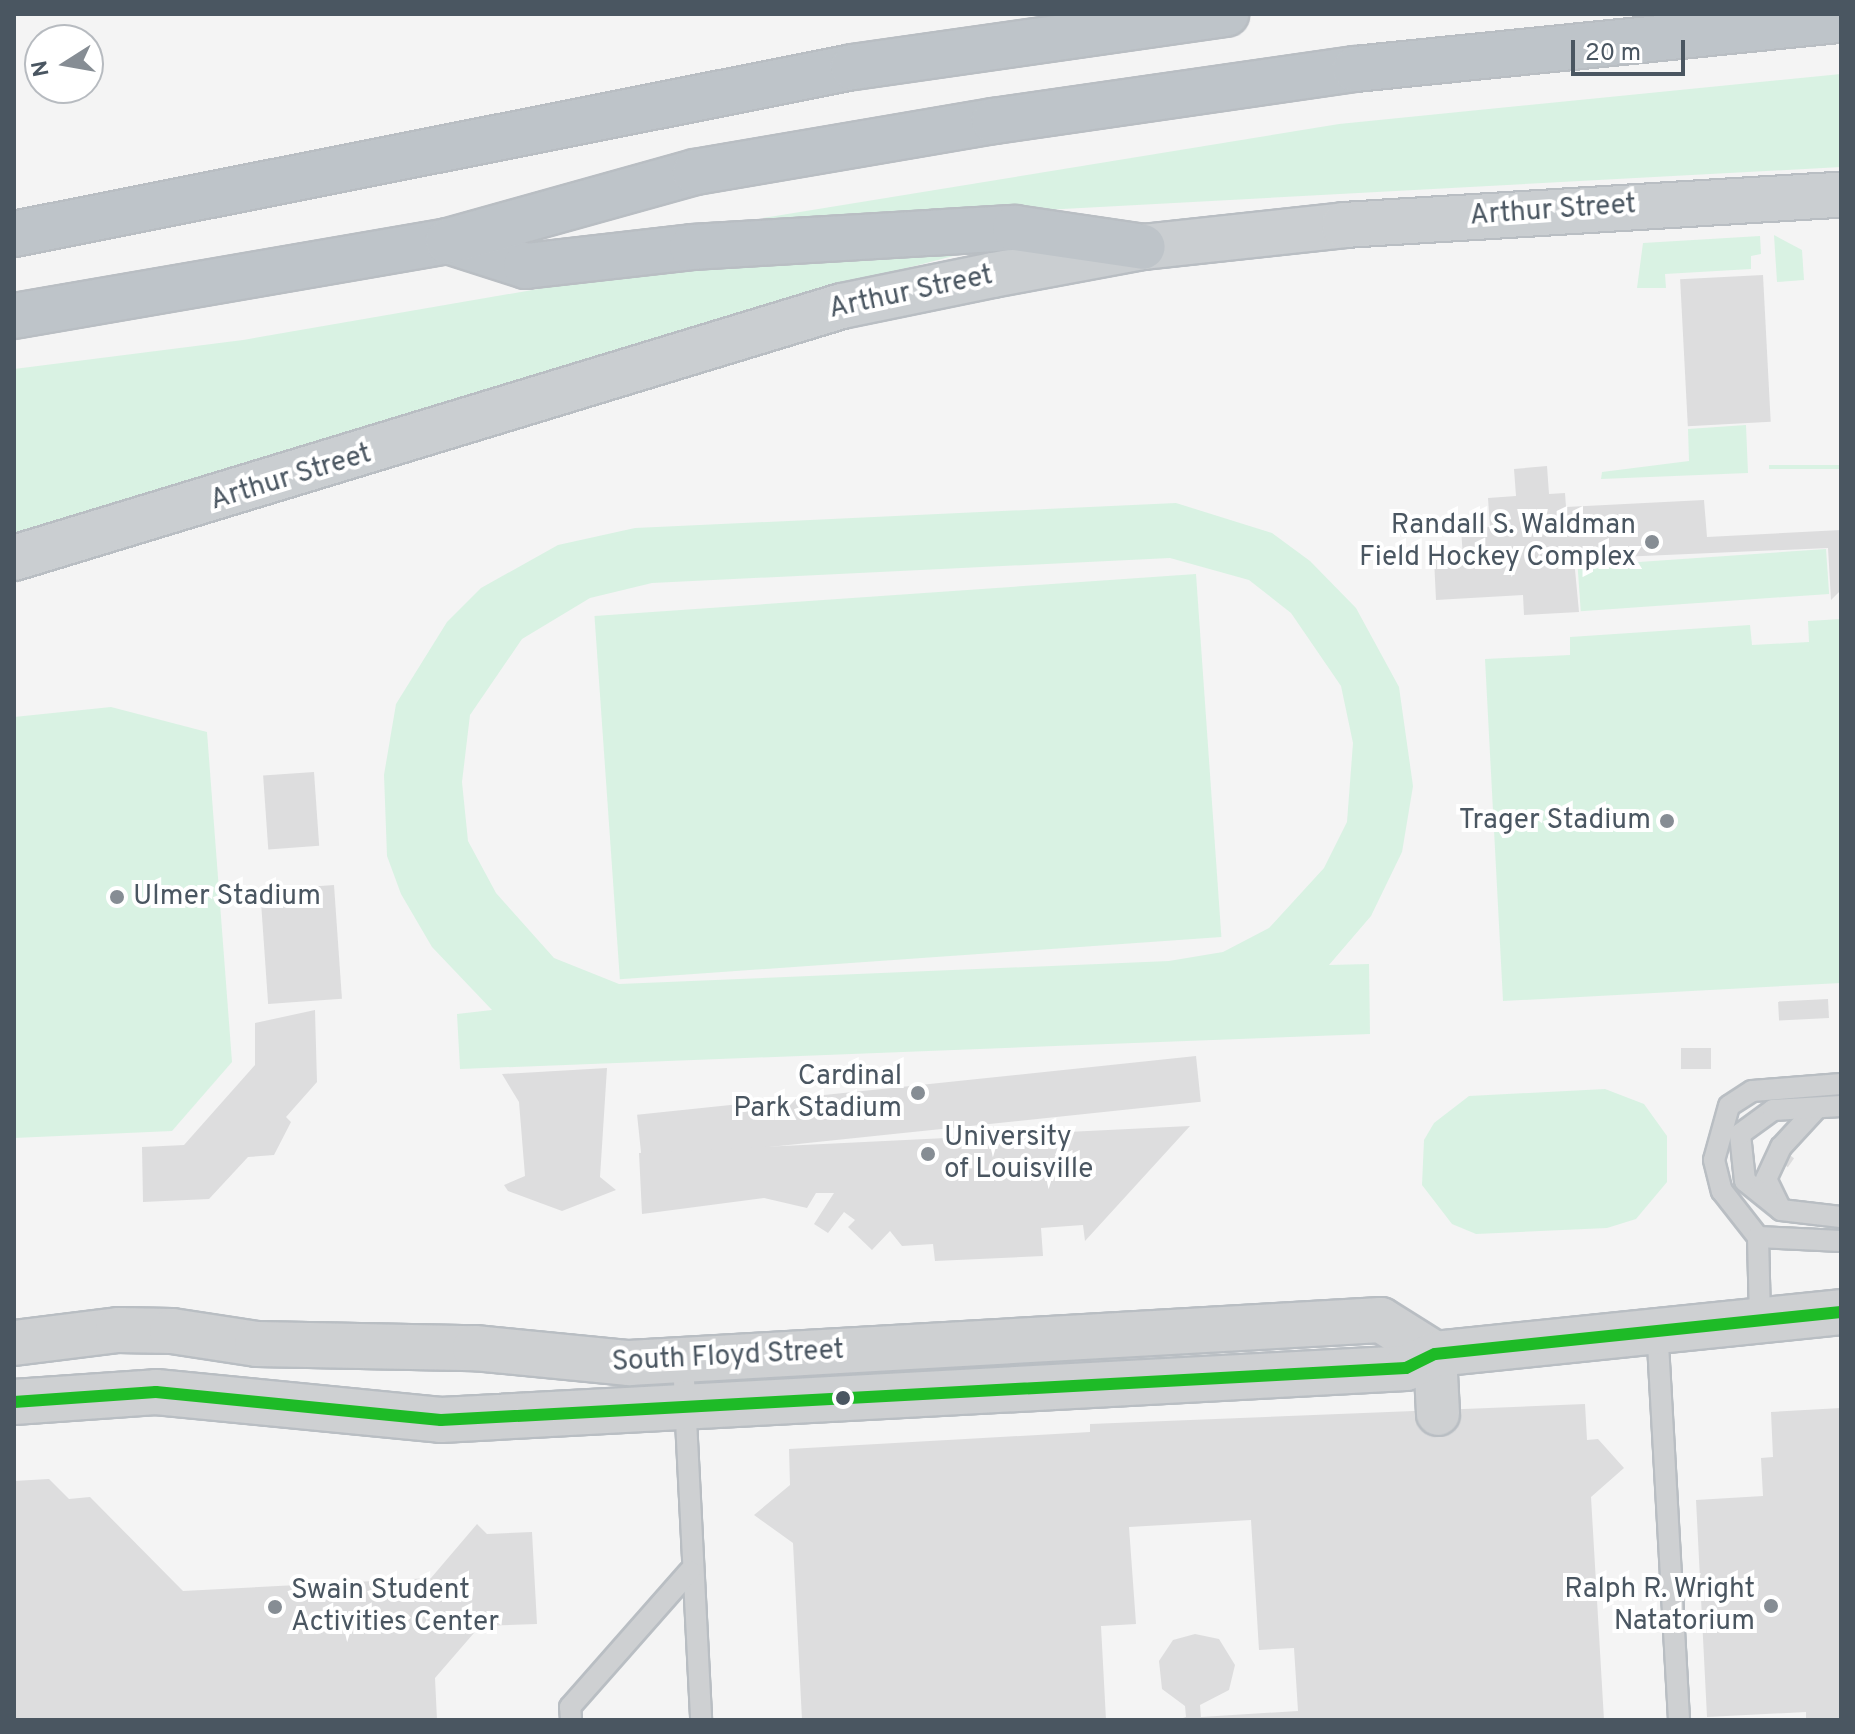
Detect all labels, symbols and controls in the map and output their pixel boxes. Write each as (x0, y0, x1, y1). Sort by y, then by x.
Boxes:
north arrow (24, 24, 104, 104)
scale bar (1575, 24, 1689, 74)
text: 20 m (1585, 39, 1641, 69)
text: N (27, 58, 57, 79)
street label: Arthur Street (1469, 188, 1637, 234)
street label: Arthur Street (826, 259, 996, 327)
street label: Arthur Street (206, 438, 376, 518)
place label: Randall S. Waldman Field Hockey Complex (1359, 509, 1636, 575)
marker: Randall S. Waldman Field Hockey Complex (1643, 533, 1661, 551)
place label: Trager Stadium (1459, 804, 1651, 838)
marker: Trager Stadium (1658, 812, 1676, 830)
place label: Ulmer Stadium (133, 880, 321, 914)
marker: Ulmer Stadium (108, 888, 126, 906)
place label: Cardinal Park Stadium (733, 1060, 902, 1126)
marker: Cardinal Park Stadium (909, 1084, 927, 1102)
place label: University of Louisville (944, 1121, 1093, 1187)
marker: University of Louisville (919, 1145, 937, 1163)
street label: South Floyd Street (611, 1334, 845, 1380)
unlabelled marker (835, 1390, 851, 1406)
place label: Ralph R. Wright Natatorium (1564, 1573, 1755, 1639)
place label: Swain Student Activities Center (291, 1574, 499, 1640)
marker: Ralph R. Wright Natatorium (1762, 1597, 1780, 1615)
marker: Swain Student Activities Center (266, 1598, 284, 1616)

